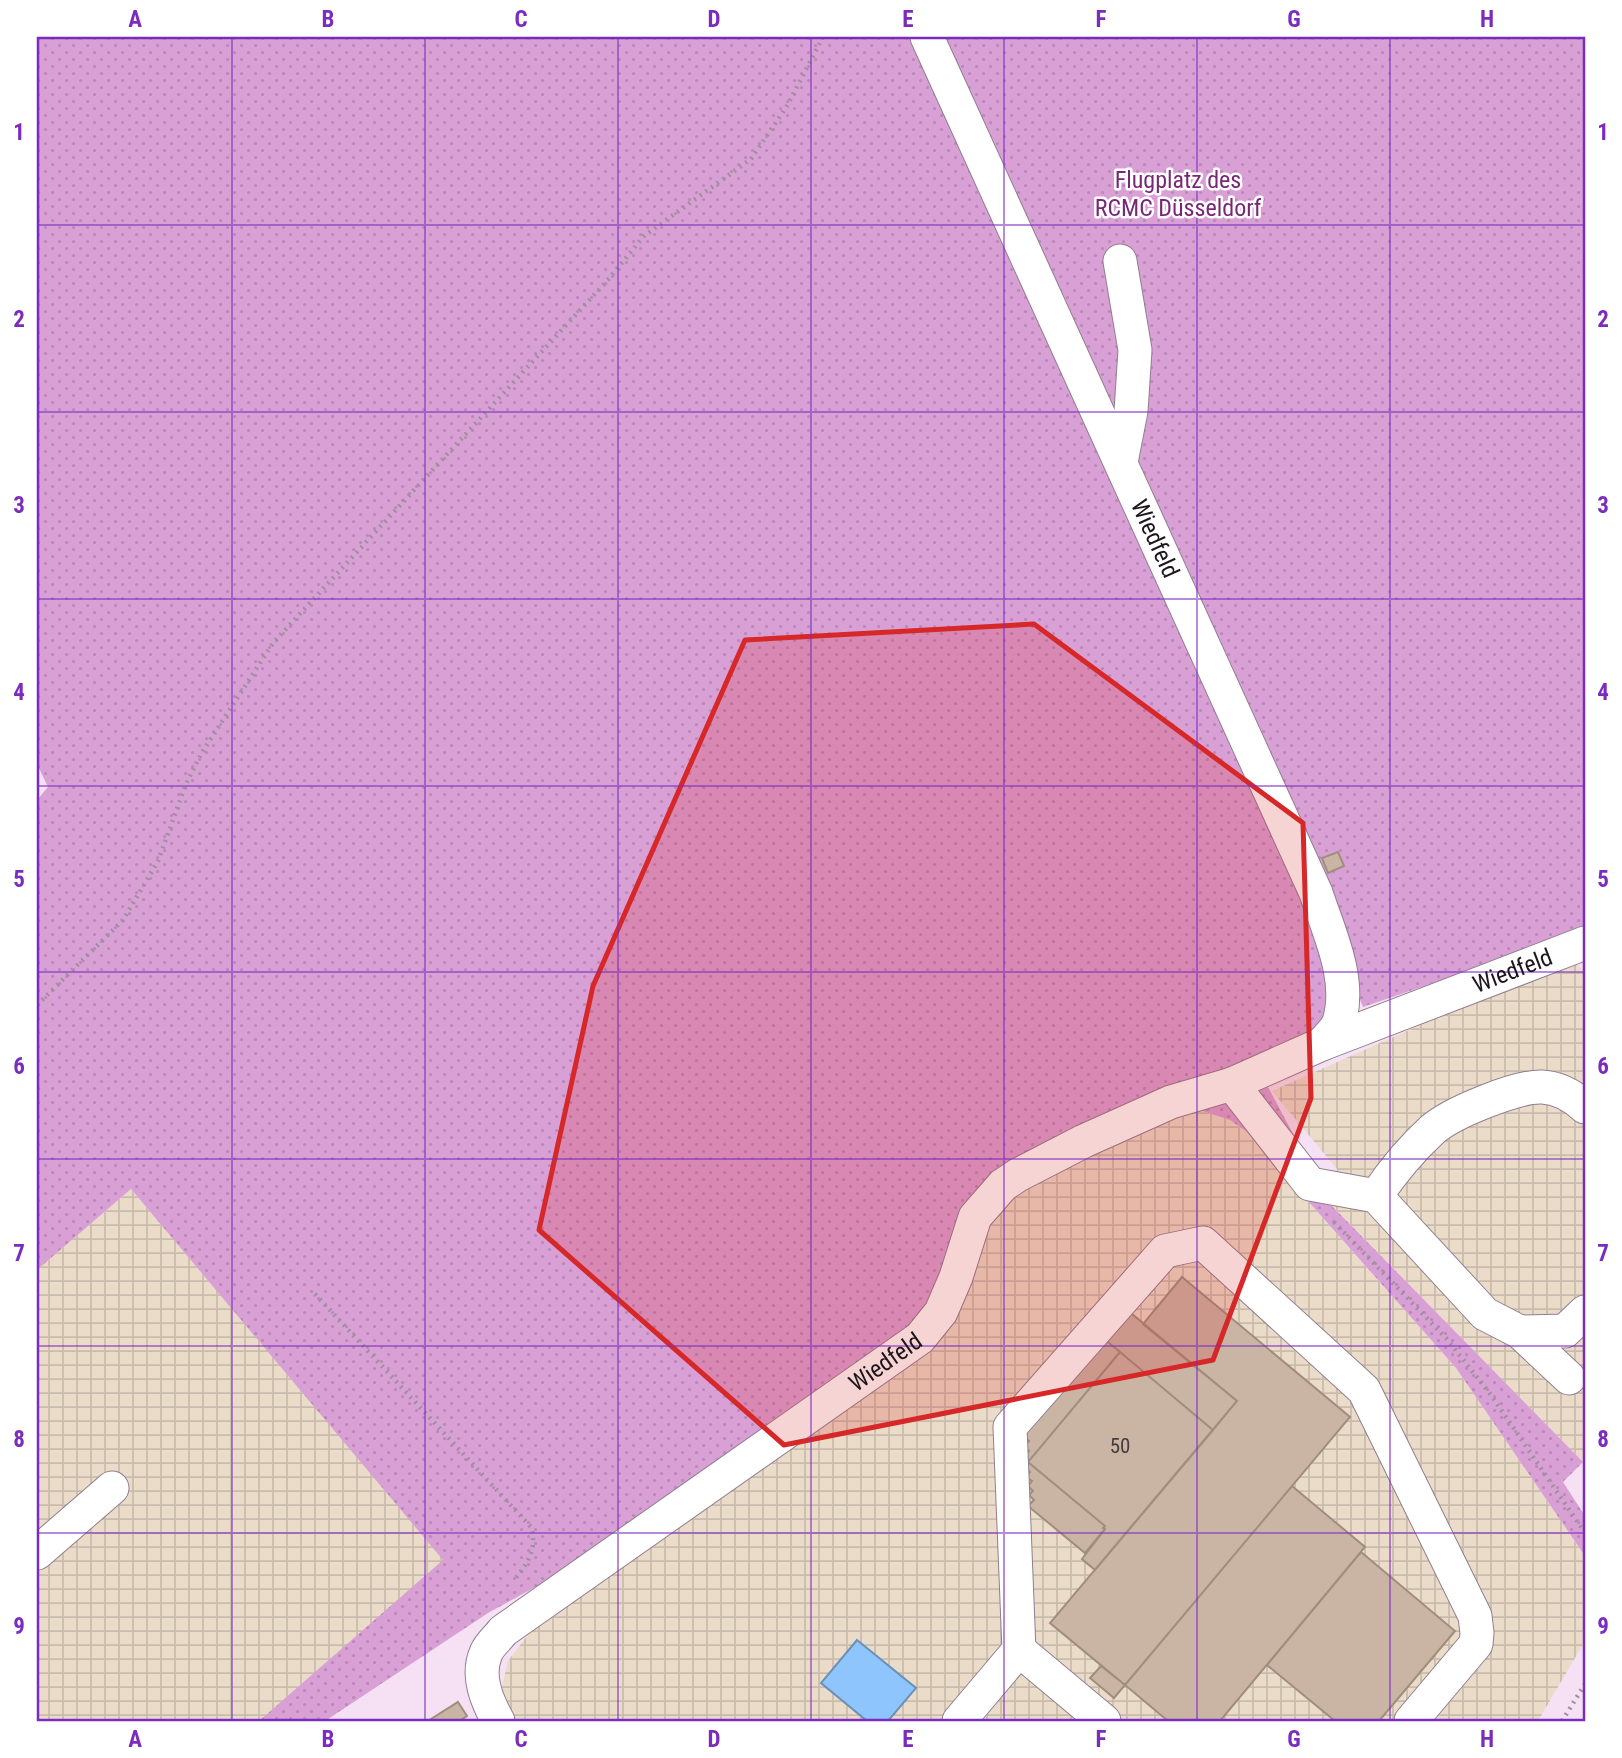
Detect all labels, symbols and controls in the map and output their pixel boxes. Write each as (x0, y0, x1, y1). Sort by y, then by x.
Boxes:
text: A (128, 6, 142, 33)
text: B (322, 6, 334, 33)
text: C (514, 6, 528, 33)
text: D (708, 6, 721, 33)
text: E (902, 6, 914, 33)
text: F (1096, 6, 1107, 33)
text: G (1287, 6, 1301, 33)
text: H (1480, 6, 1494, 33)
text: 1 (13, 119, 25, 146)
text: 1 (1597, 119, 1609, 146)
park label: Flugplatz des RCMC Düsseldorf (1095, 166, 1262, 222)
text: 2 (13, 306, 25, 333)
text: 2 (1597, 306, 1609, 333)
text: 3 (13, 492, 25, 519)
text: 3 (1597, 492, 1609, 519)
street label: Wiedfeld (1125, 495, 1185, 582)
text: 4 (13, 679, 25, 706)
text: 4 (1597, 679, 1609, 706)
text: 5 (13, 866, 25, 893)
text: 5 (1597, 866, 1609, 893)
street label: Wiedfeld (1469, 943, 1556, 999)
text: 6 (13, 1053, 25, 1080)
text: 6 (1597, 1053, 1609, 1080)
text: 7 (13, 1240, 25, 1267)
text: 7 (1597, 1240, 1609, 1267)
street label: Wiedfeld (844, 1327, 928, 1398)
text: 8 (13, 1426, 25, 1453)
text: 8 (1597, 1426, 1609, 1453)
house number: 50 (1110, 1434, 1130, 1458)
text: 9 (13, 1613, 25, 1640)
text: 9 (1597, 1613, 1609, 1640)
text: A (128, 1726, 142, 1753)
text: B (322, 1726, 334, 1753)
text: C (514, 1726, 528, 1753)
text: D (708, 1726, 721, 1753)
text: E (902, 1726, 914, 1753)
text: F (1096, 1726, 1107, 1753)
text: G (1287, 1726, 1301, 1753)
text: H (1480, 1726, 1494, 1753)

